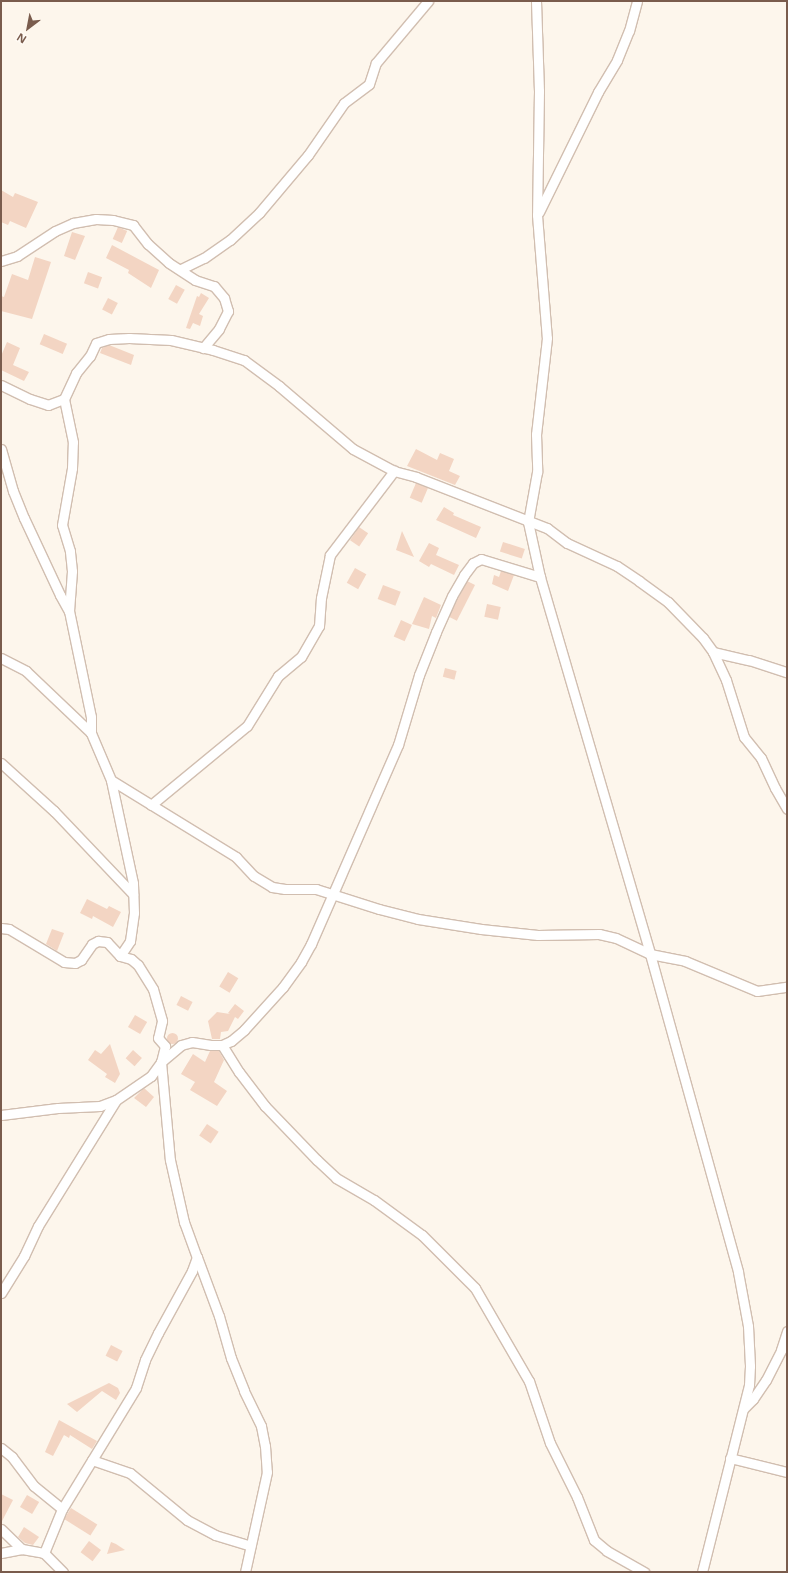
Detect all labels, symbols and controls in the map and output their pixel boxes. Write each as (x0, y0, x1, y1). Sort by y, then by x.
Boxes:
north arrow (8, 8, 48, 48)
text: N (14, 30, 29, 47)

